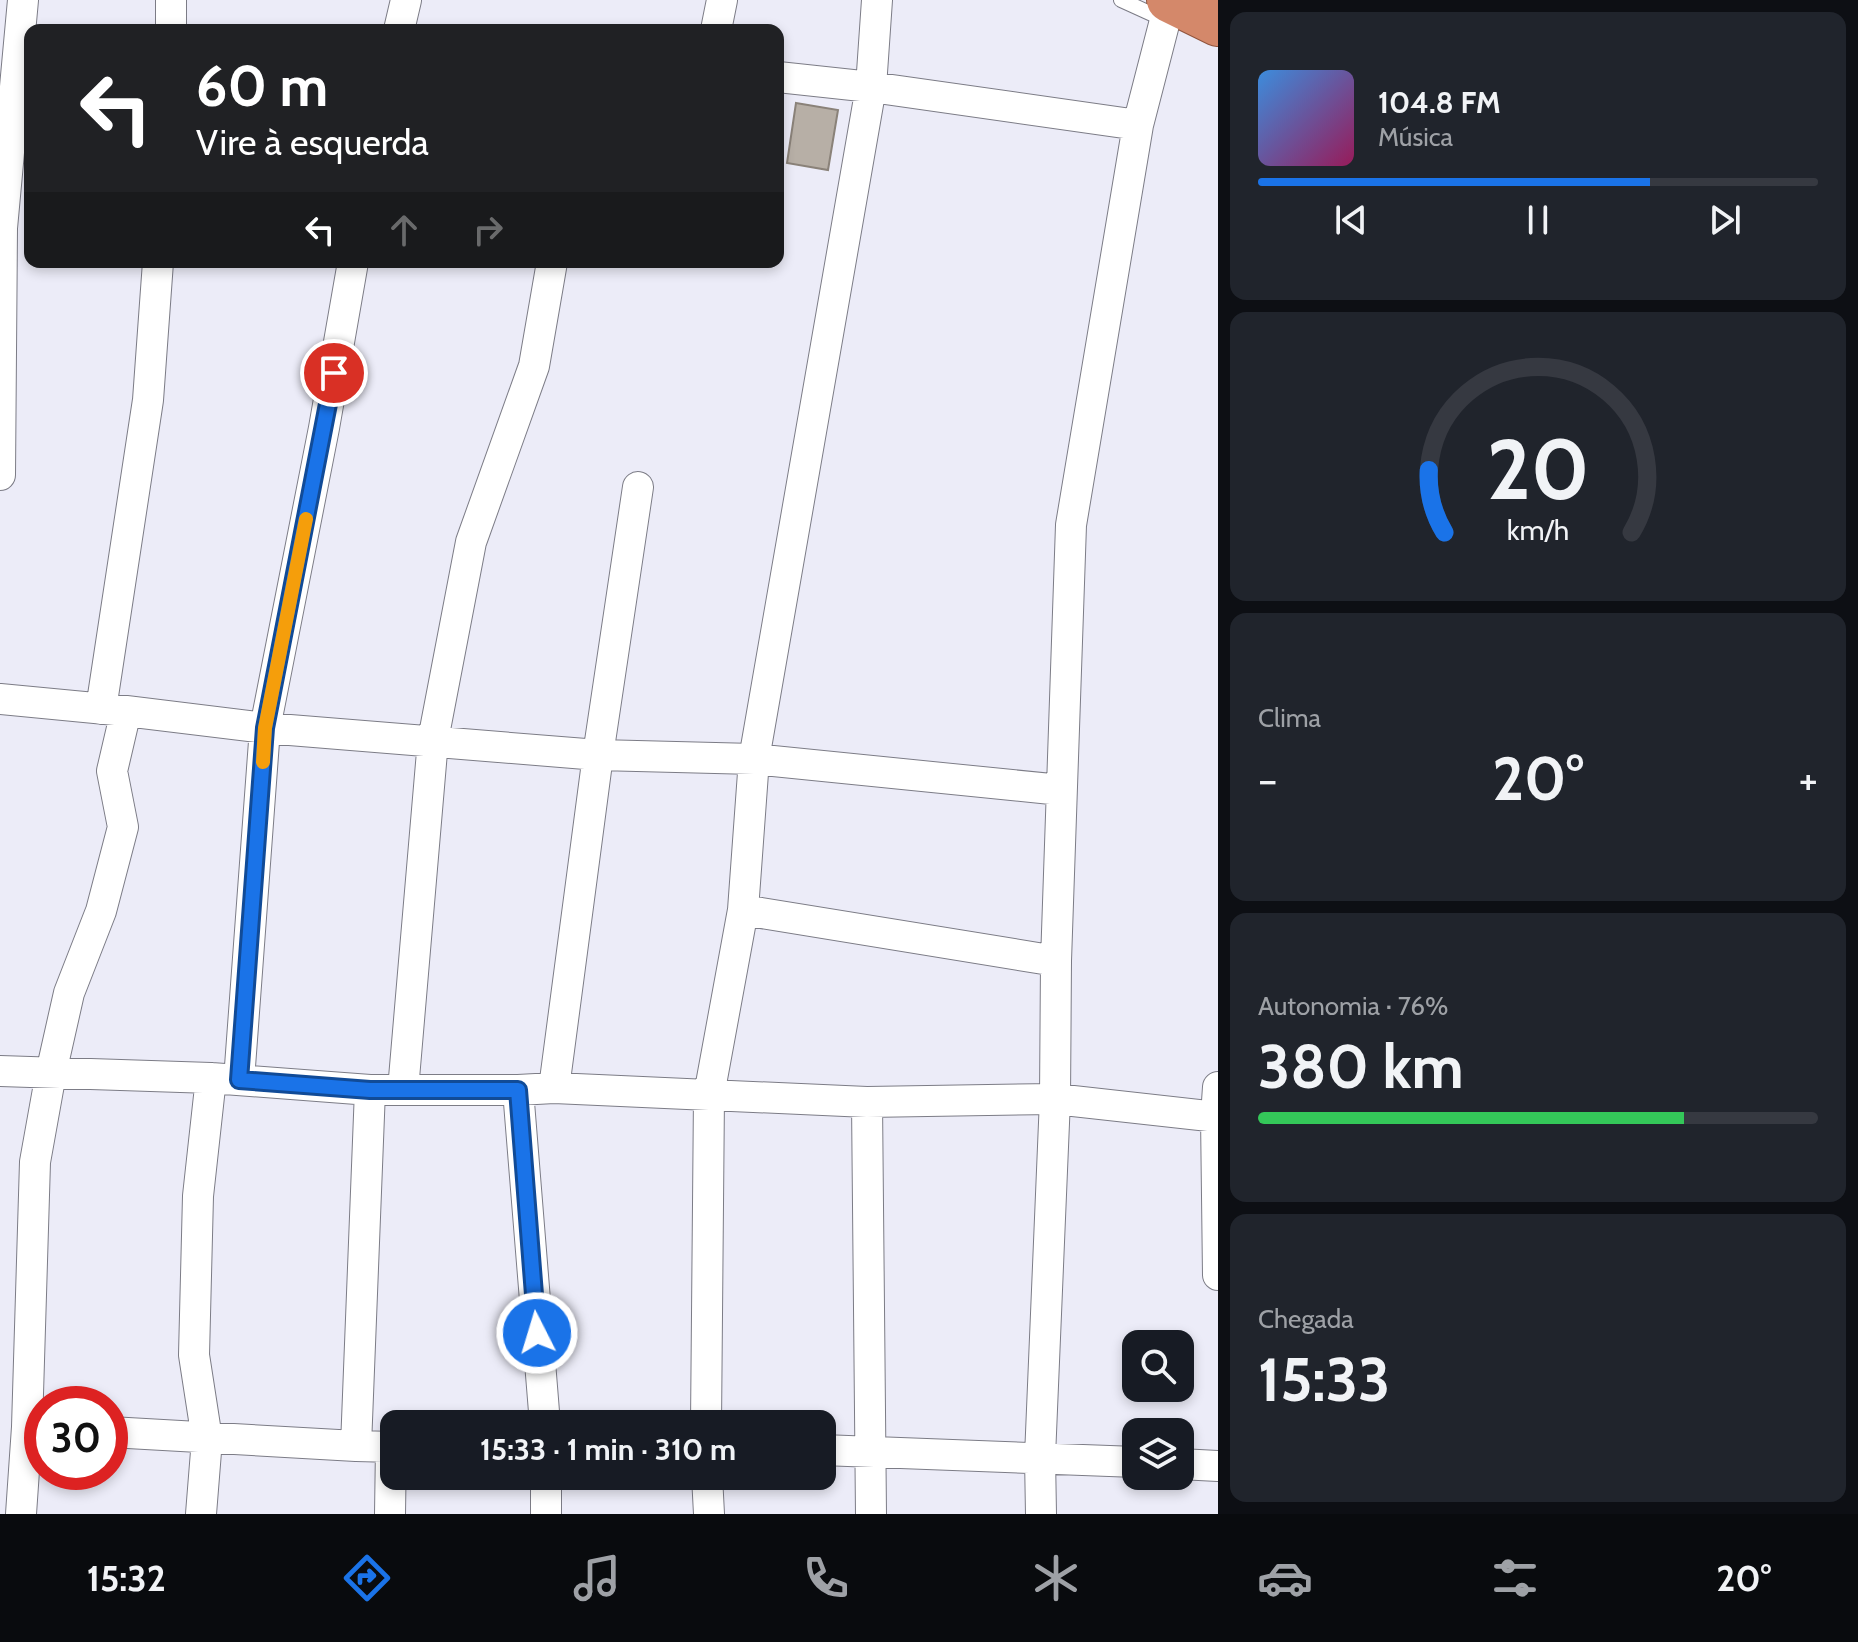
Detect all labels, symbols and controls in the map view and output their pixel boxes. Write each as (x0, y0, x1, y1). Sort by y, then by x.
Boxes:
text: 60 m (196, 52, 328, 120)
icon: left (64, 56, 168, 160)
text: 104.8 FM (1378, 84, 1501, 121)
text: Vire à esquerda (196, 120, 429, 164)
text: Música (1378, 121, 1453, 153)
icon: previous (1329, 198, 1373, 242)
icon: pause (1516, 198, 1560, 242)
icon: next (1703, 198, 1747, 242)
icon: left (298, 208, 342, 252)
icon: ahead (382, 208, 426, 252)
icon: right (466, 208, 510, 252)
pin (300, 339, 368, 407)
icon: arrive (312, 351, 356, 395)
text: 20 (1487, 418, 1589, 519)
text: km/h (1507, 512, 1569, 547)
text: Clima (1258, 702, 1321, 734)
text: 20° (1492, 742, 1584, 815)
text: − (1258, 753, 1277, 806)
text: + (1799, 753, 1818, 806)
text: Autonomia · 76% (1258, 990, 1448, 1022)
text: 380 km (1258, 1030, 1464, 1103)
position arrow (495, 1291, 579, 1375)
text: Chegada (1258, 1303, 1354, 1335)
map controls (1122, 1330, 1194, 1490)
button: search (1122, 1330, 1194, 1402)
text: 15:33 (1258, 1343, 1390, 1416)
speed limit sign: 30 (24, 1386, 128, 1490)
button: layers (1122, 1418, 1194, 1490)
text: 15:33 · 1 min · 310 m (480, 1431, 736, 1468)
icon: directions (339, 1550, 395, 1606)
icon: music (569, 1550, 625, 1606)
icon: phone (798, 1550, 854, 1606)
icon: climate (1028, 1550, 1084, 1606)
icon: car (1257, 1550, 1313, 1606)
icon: filters (1487, 1550, 1543, 1606)
text: 15:32 (87, 1556, 166, 1600)
text: 20° (1716, 1556, 1771, 1600)

